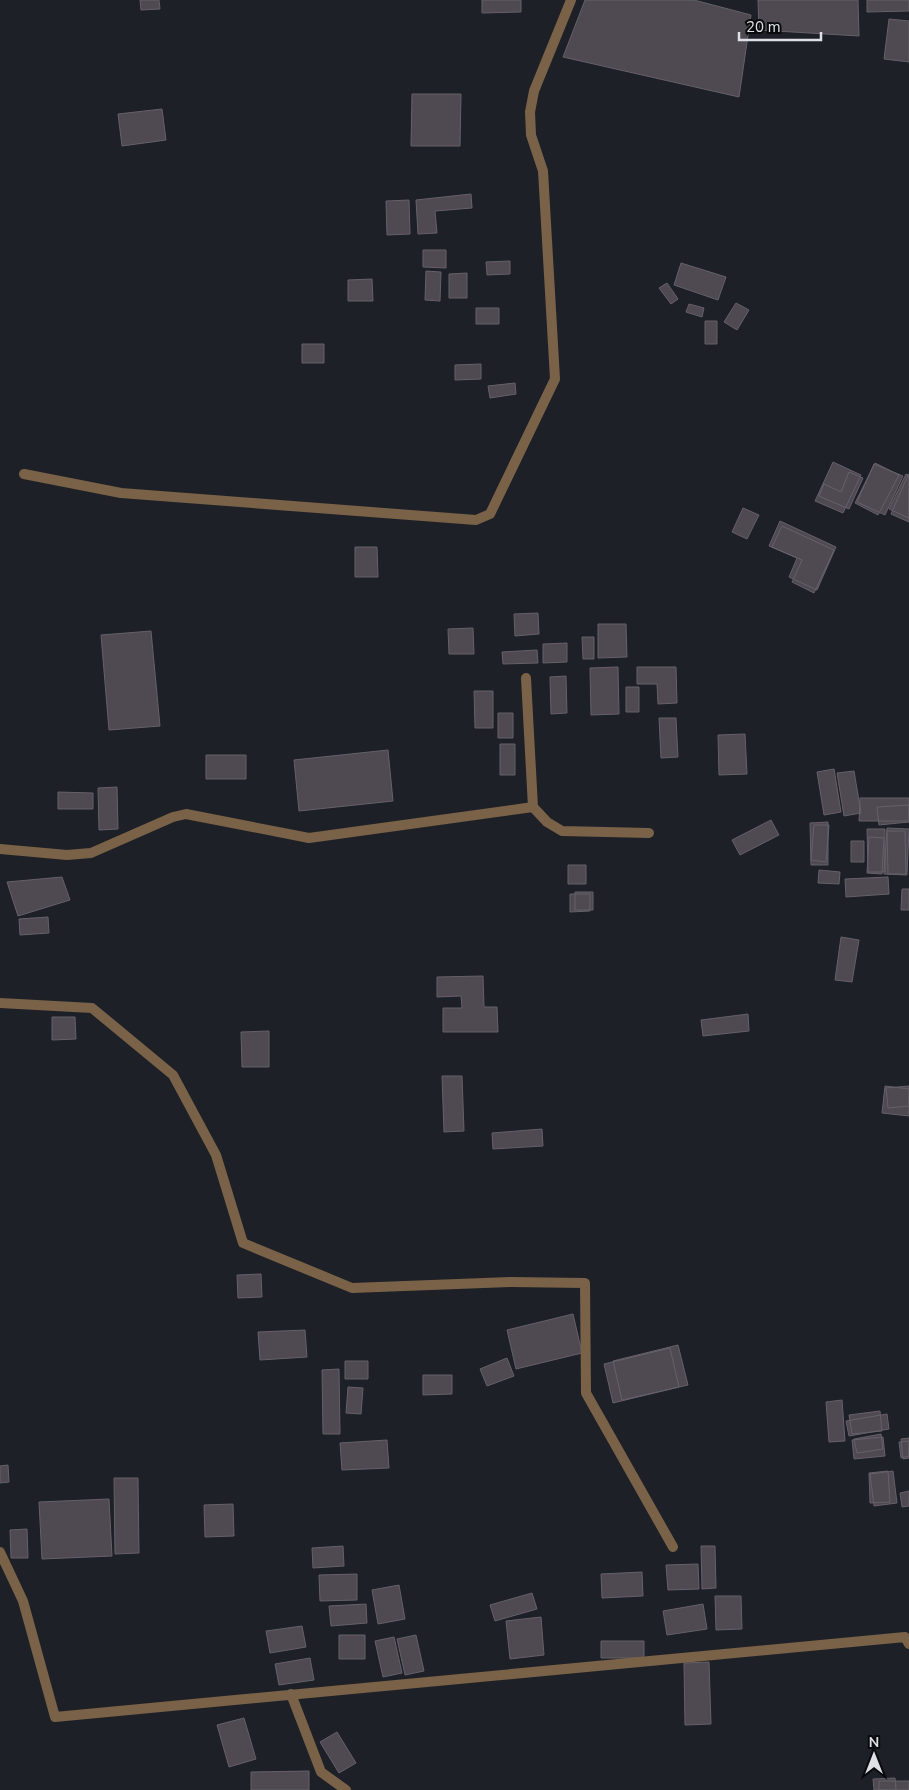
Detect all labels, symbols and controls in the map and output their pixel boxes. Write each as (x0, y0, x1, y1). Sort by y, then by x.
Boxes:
scale bar (739, 10, 822, 42)
text: 20 m (746, 17, 781, 37)
north arrow (849, 1730, 899, 1780)
text: N (869, 1733, 879, 1752)

